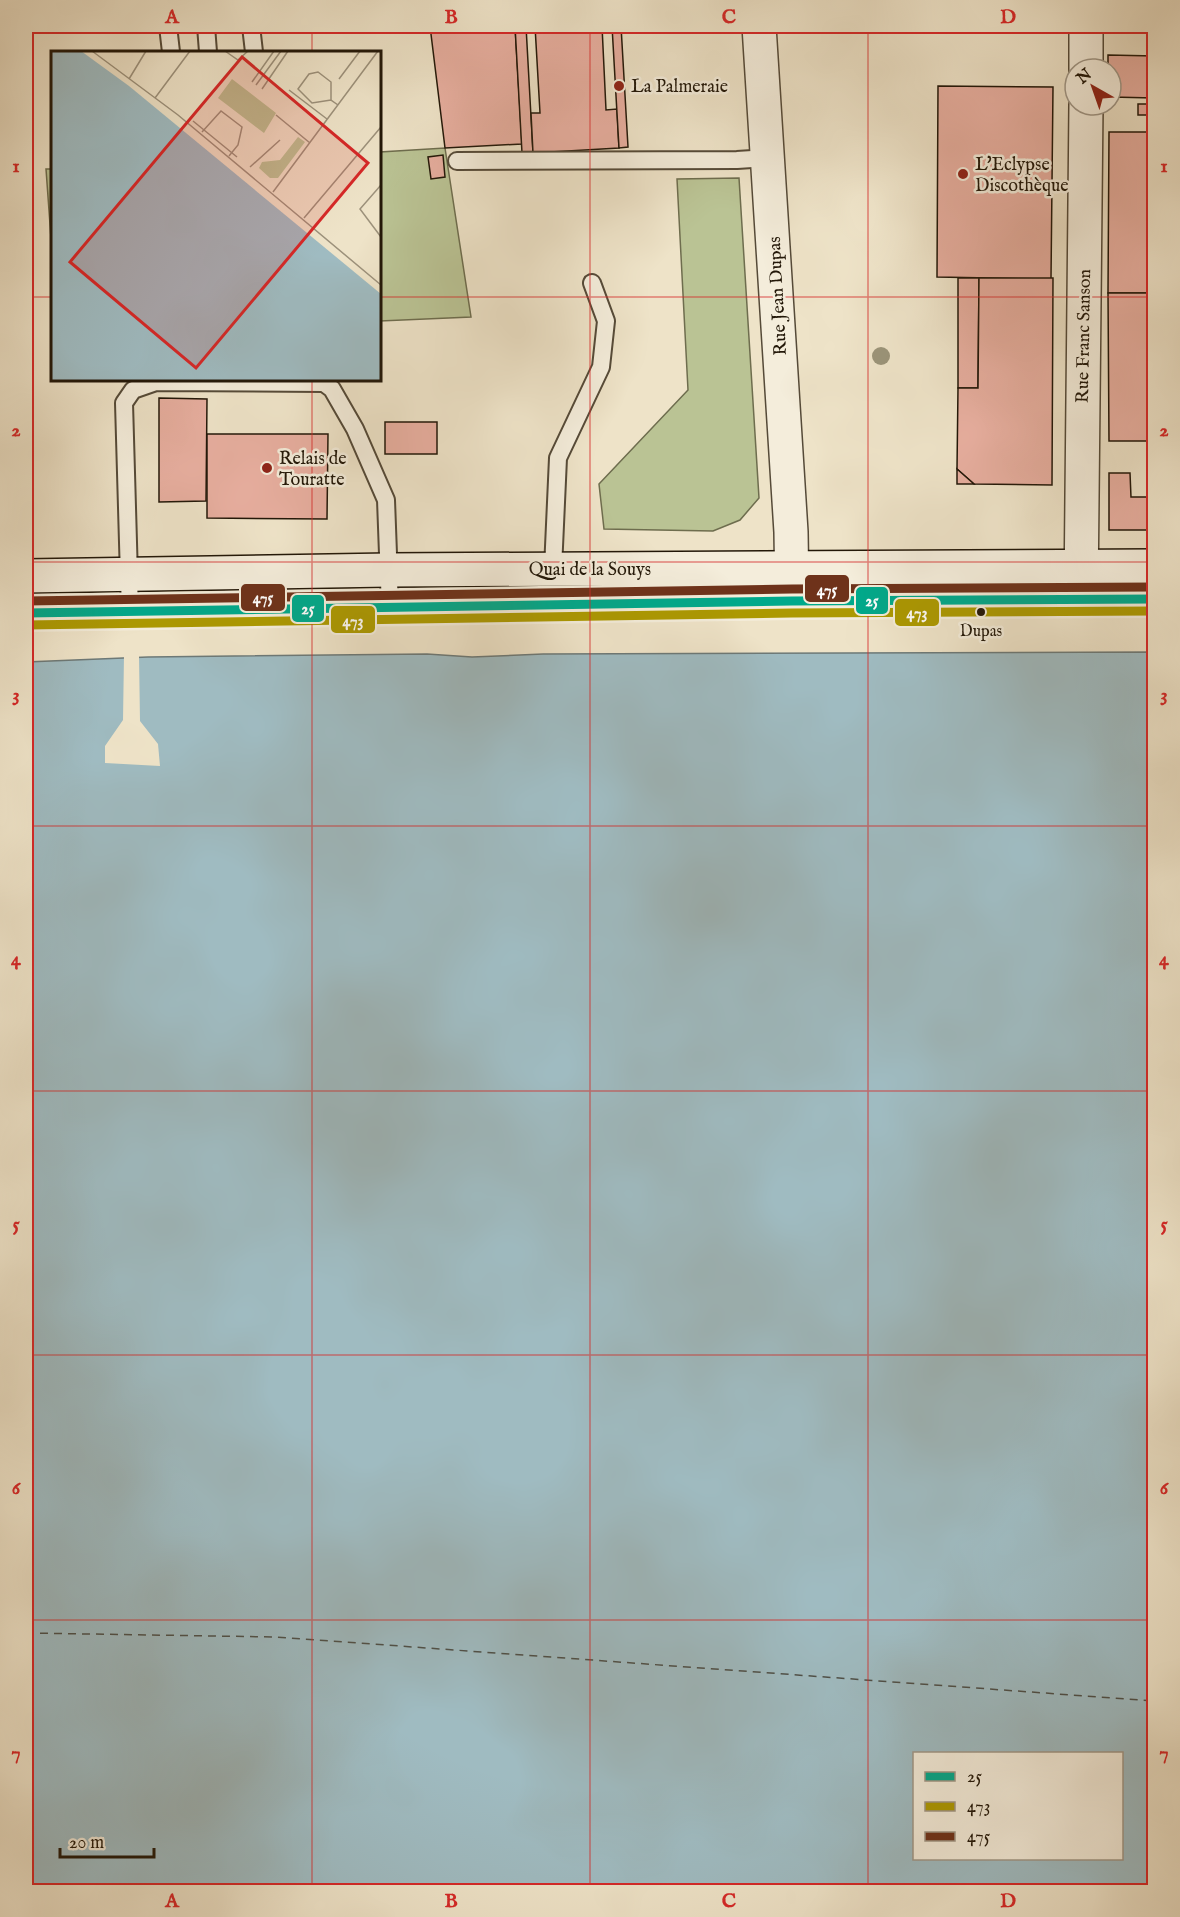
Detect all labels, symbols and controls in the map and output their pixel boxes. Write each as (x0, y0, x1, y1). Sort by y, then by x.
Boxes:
text: A (164, 5, 180, 30)
text: B (444, 5, 458, 30)
text: C (722, 5, 736, 30)
text: D (1000, 5, 1016, 30)
inset map (51, 51, 381, 381)
north arrow (1063, 57, 1123, 117)
text: N (1072, 65, 1096, 90)
place label: La Palmeraie (631, 76, 728, 99)
marker: La Palmeraie (612, 79, 626, 93)
text: 1 (12, 154, 20, 179)
place label: L'Eclypse Discothèque (975, 154, 1069, 198)
text: 1 (1160, 154, 1168, 179)
marker: L'Eclypse Discothèque (956, 167, 970, 181)
street label: Rue Jean Dupas (764, 236, 793, 356)
street label: Rue Franc Sanson (1072, 268, 1097, 403)
text: 2 (11, 418, 21, 443)
text: 2 (1159, 418, 1169, 443)
place label: Relais de Touratte (279, 448, 347, 492)
marker: Relais de Touratte (260, 461, 274, 475)
street label: Quai de la Souys (529, 559, 651, 582)
line badge: 475 (804, 574, 850, 603)
text: 475 (817, 581, 838, 601)
line badge: 475 (240, 583, 286, 612)
line badge: 25 (855, 586, 889, 615)
text: 475 (253, 589, 274, 609)
text: 25 (865, 592, 879, 612)
line badge: 25 (291, 594, 325, 623)
line badge: 473 (894, 598, 940, 627)
text: 25 (301, 600, 315, 620)
text: 473 (907, 604, 927, 624)
line badge: 473 (330, 605, 376, 634)
marker: Dupas (975, 606, 987, 618)
text: 473 (343, 612, 363, 632)
place label: Dupas (960, 622, 1003, 642)
text: 3 (12, 683, 20, 708)
text: 3 (1160, 683, 1168, 708)
text: 4 (11, 947, 22, 972)
text: 4 (1159, 947, 1170, 972)
text: 5 (12, 1212, 20, 1237)
text: 5 (1160, 1212, 1168, 1237)
text: 6 (12, 1476, 22, 1501)
text: 6 (1160, 1476, 1170, 1501)
text: 7 (11, 1741, 21, 1766)
text: 7 (1159, 1741, 1169, 1766)
legend (913, 1752, 1123, 1860)
text: 25 (967, 1766, 982, 1789)
text: 473 (967, 1796, 990, 1819)
scale bar (60, 1821, 154, 1859)
text: 475 (967, 1826, 991, 1849)
text: 20 m (69, 1832, 104, 1855)
text: A (164, 1889, 180, 1914)
text: B (444, 1889, 458, 1914)
text: C (722, 1889, 736, 1914)
text: D (1000, 1889, 1016, 1914)

